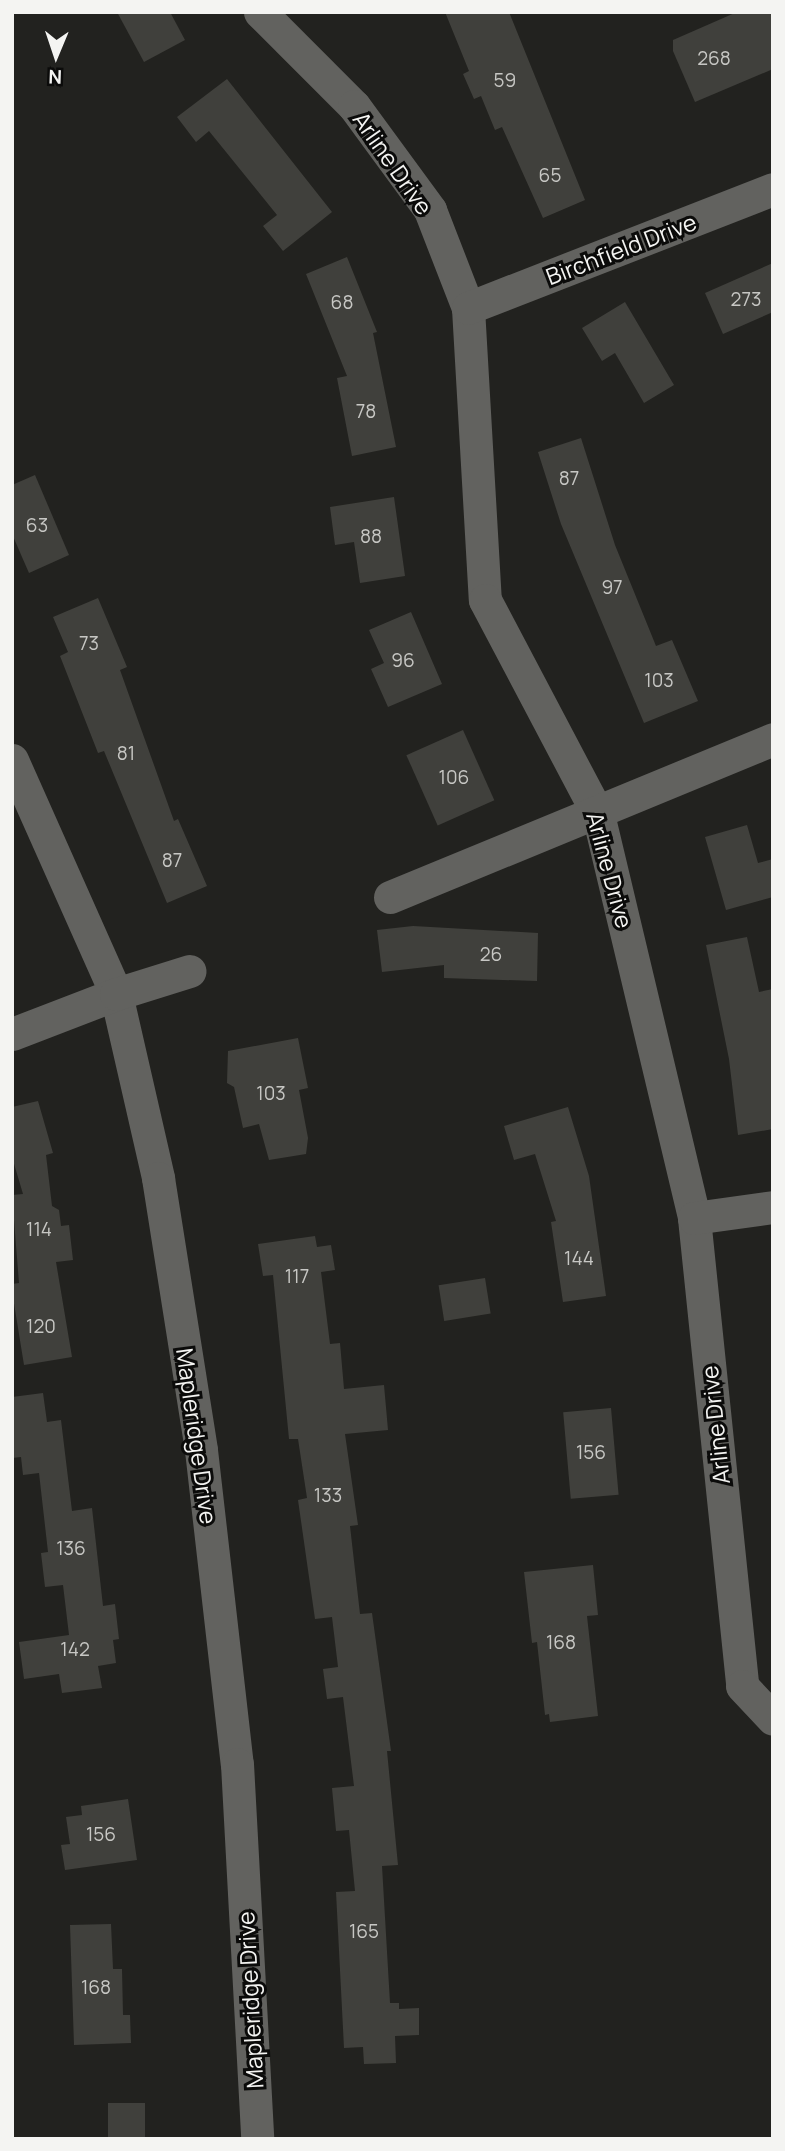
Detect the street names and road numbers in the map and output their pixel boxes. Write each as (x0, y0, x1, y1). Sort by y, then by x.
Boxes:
street label: Arline Drive (348, 106, 438, 220)
street label: Birchfield Drive (542, 208, 700, 290)
street label: Arline Drive (581, 809, 639, 931)
street label: Mapleridge Drive (171, 1346, 223, 1526)
street label: Arline Drive (695, 1364, 735, 1486)
street label: Mapleridge Drive (232, 1911, 268, 2089)

